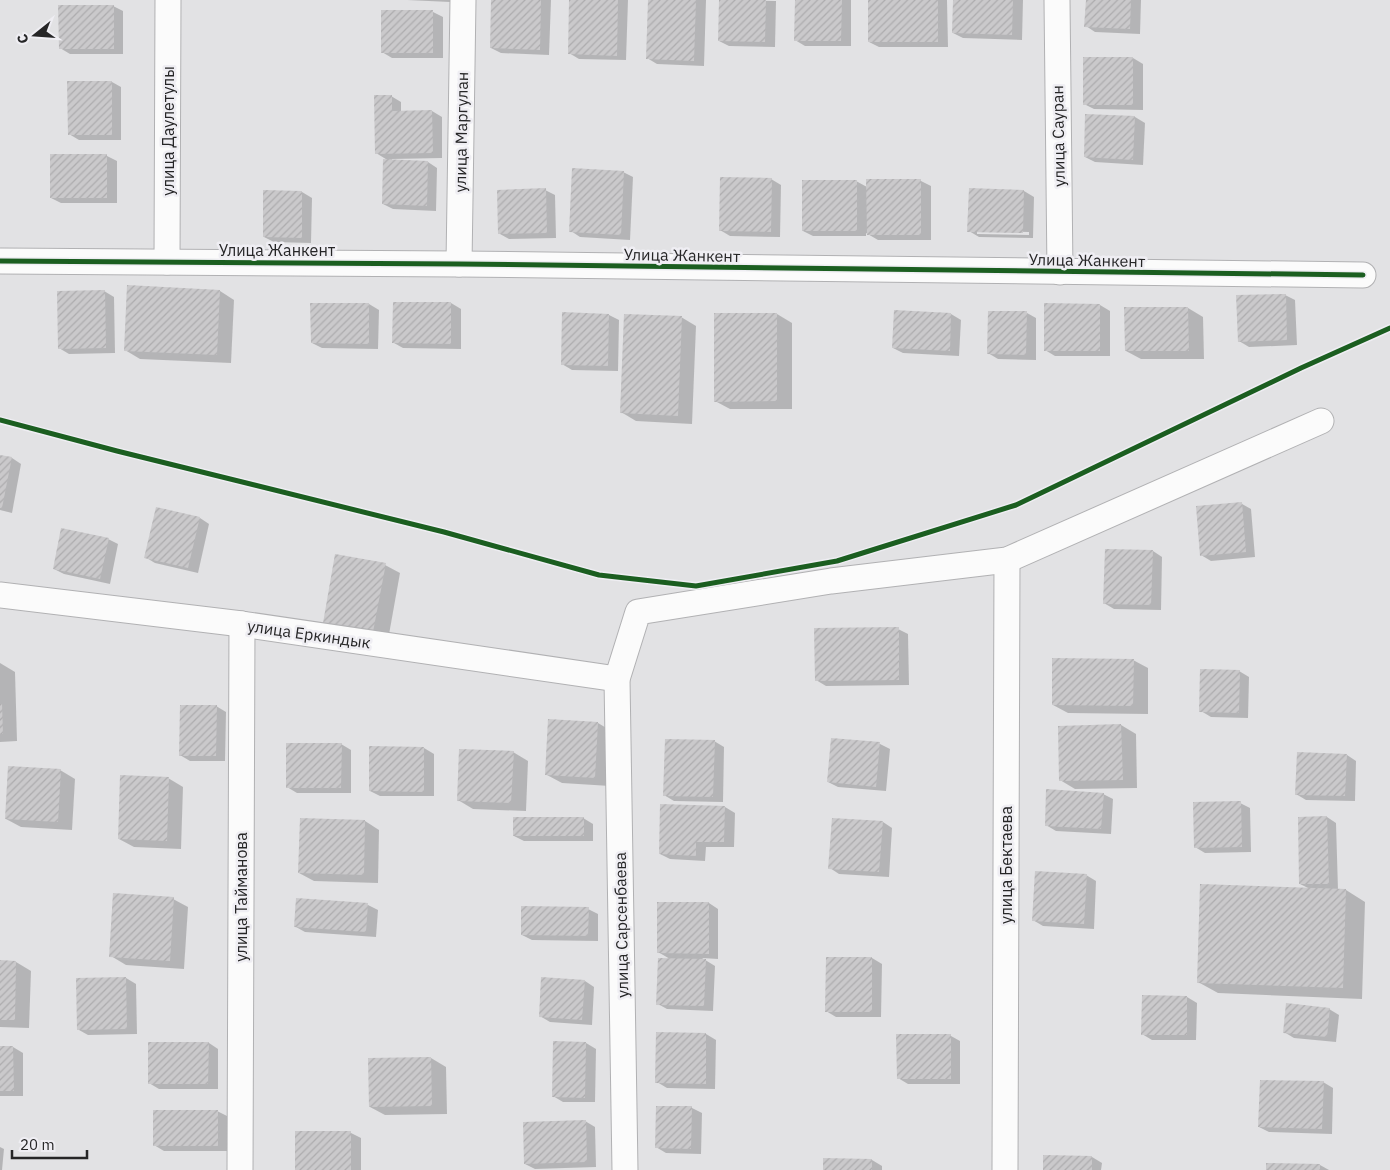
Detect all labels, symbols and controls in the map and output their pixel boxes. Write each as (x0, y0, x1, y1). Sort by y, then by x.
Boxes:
north arrow (10, 10, 60, 60)
text: С (13, 32, 33, 46)
street label: улица Даулетулы (158, 66, 178, 196)
street label: улица Маргулан (450, 71, 472, 193)
street label: улица Сауран (1047, 85, 1069, 187)
street label: Улица Жанкент (219, 240, 336, 260)
street label: Улица Жанкент (623, 244, 741, 266)
street label: Улица Жанкент (1028, 249, 1146, 271)
street label: улица Еркиндык (246, 615, 372, 653)
street label: улица Бектаева (996, 806, 1016, 924)
street label: улица Тайманова (231, 832, 251, 962)
street label: улица Сарсенбаева (610, 852, 632, 998)
scale bar (12, 1128, 88, 1160)
text: 20 m (20, 1135, 55, 1154)

